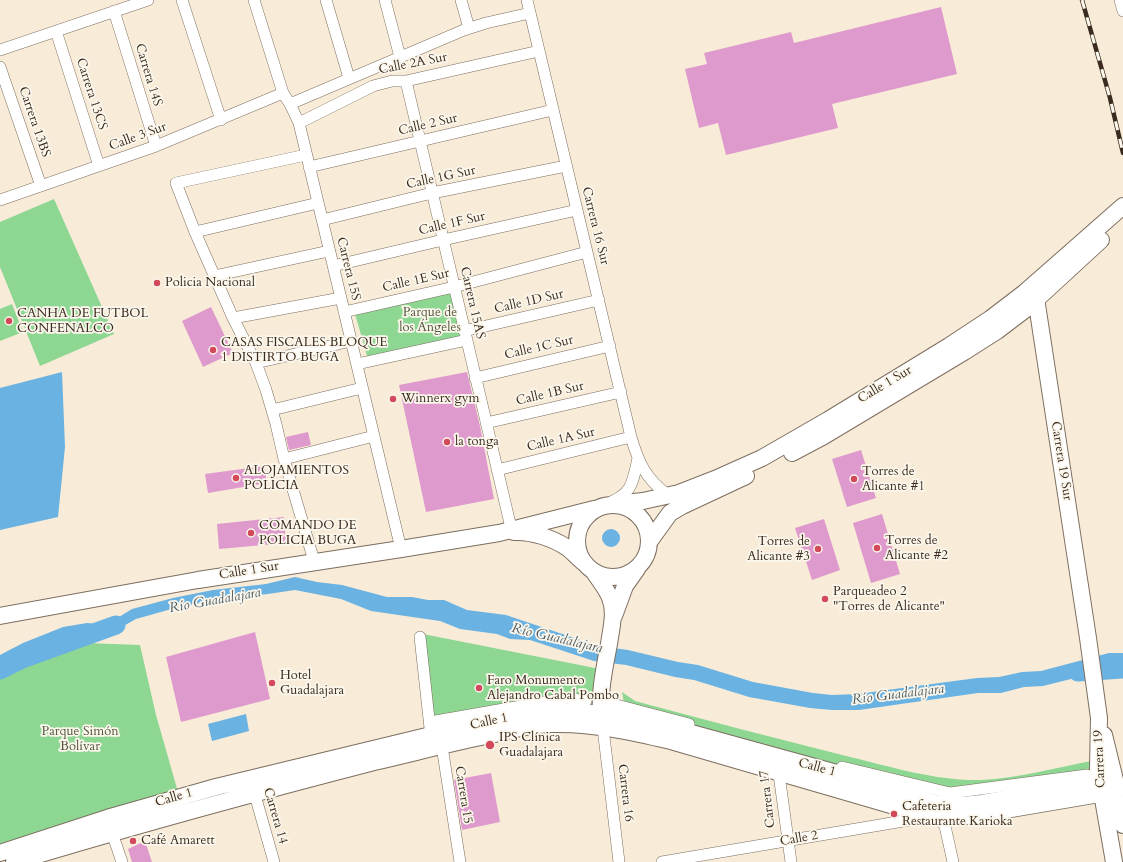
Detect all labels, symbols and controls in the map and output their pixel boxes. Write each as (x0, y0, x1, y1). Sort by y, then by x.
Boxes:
street label: Carrera 14S (131, 42, 165, 108)
street label: Calle 2A Sur (377, 50, 449, 78)
street label: Carrera 13CS (72, 56, 110, 132)
street label: Carrera 13BS (15, 85, 53, 159)
street label: Calle 2 Sur (397, 111, 459, 139)
street label: Calle 3 Sur (107, 119, 169, 155)
street label: Calle 1G Sur (405, 163, 477, 193)
street label: Carrera 16 Sur (578, 185, 612, 267)
street label: Calle 1F Sur (417, 209, 487, 239)
street label: Carrera 15S (333, 236, 363, 302)
street label: Carrera 15AS (456, 265, 488, 341)
street label: Calle 1E Sur (381, 266, 451, 296)
place label: Policia Nacional (165, 275, 255, 291)
marker: Policia Nacional (152, 278, 162, 288)
street label: Calle 1D Sur (493, 286, 565, 318)
park label: Parque de los Ángeles (399, 305, 461, 336)
place label: CANHA DE FUTBOL CONFENALCO (17, 306, 148, 337)
marker: CANHA DE FUTBOL CONFENALCO (4, 316, 14, 326)
street label: Calle 1C Sur (503, 333, 575, 363)
place label: CASAS FISCALES BLOQUE 1 DISTIRTO BUGA (221, 335, 387, 366)
marker: CASAS FISCALES BLOQUE 1 DISTIRTO BUGA (208, 345, 218, 355)
street label: Calle 1 Sur (855, 363, 915, 407)
street label: Calle 1B Sur (515, 379, 585, 409)
place label: Winnerx gym (401, 391, 480, 407)
marker: Winnerx gym (388, 394, 398, 404)
street label: Carrera 19 Sur (1047, 420, 1075, 502)
street label: Calle 1A Sur (525, 425, 597, 455)
place label: la tonga (455, 434, 499, 450)
marker: la tonga (442, 437, 452, 447)
place label: ALOJAMIENTOS POLICIA (244, 463, 349, 494)
place label: Torres de Alicante #1 (862, 464, 925, 495)
marker: ALOJAMIENTOS POLICIA (231, 473, 241, 483)
marker: Torres de Alicante #1 (849, 474, 859, 484)
place label: COMANDO DE POLICIA BUGA (259, 518, 357, 549)
marker: COMANDO DE POLICIA BUGA (246, 528, 256, 538)
place label: Torres de Alicante #2 (885, 533, 948, 564)
place label: Torres de Alicante #3 (747, 534, 810, 565)
marker: Torres de Alicante #2 (872, 543, 882, 553)
marker: Torres de Alicante #3 (813, 544, 823, 554)
street label: Calle 1 Sur (218, 559, 280, 583)
place label: Parqueadeo 2 "Torres de Alicante" (833, 584, 945, 615)
water label: Río Guadalajara (168, 585, 262, 617)
marker: Parqueadeo 2 "Torres de Alicante" (820, 594, 830, 604)
water label: Río Guadalajara (510, 620, 604, 658)
place label: Hotel Guadalajara (280, 668, 344, 699)
place label: Faro Monumento Alejandro Cabal Pombo (487, 673, 619, 704)
marker: Hotel Guadalajara (267, 678, 277, 688)
water label: Río Guadalajara (851, 681, 945, 709)
marker: Faro Monumento Alejandro Cabal Pombo (474, 683, 484, 693)
street label: Calle 1 (469, 710, 509, 734)
park label: Parque Simón Bolívar (41, 724, 119, 755)
place label: IPS Clínica Guadalajara (499, 730, 563, 761)
street label: Carrera 19 (1091, 730, 1109, 788)
marker: IPS Clínica Guadalajara (484, 739, 496, 751)
street label: Calle 1 (797, 756, 837, 780)
street label: Carrera 16 (614, 763, 636, 823)
street label: Carrera 15 (451, 765, 475, 825)
street label: Carrera 17 (757, 769, 779, 829)
street label: Calle 1 (153, 785, 195, 811)
street label: Carrera 14 (259, 786, 291, 846)
place label: Cafeteria Restaurante Karioka (902, 799, 1013, 830)
marker: Cafeteria Restaurante Karioka (889, 809, 899, 819)
street label: Calle 2 (779, 828, 819, 850)
place label: Café Amarett (141, 833, 215, 849)
marker: Café Amarett (128, 836, 138, 846)

